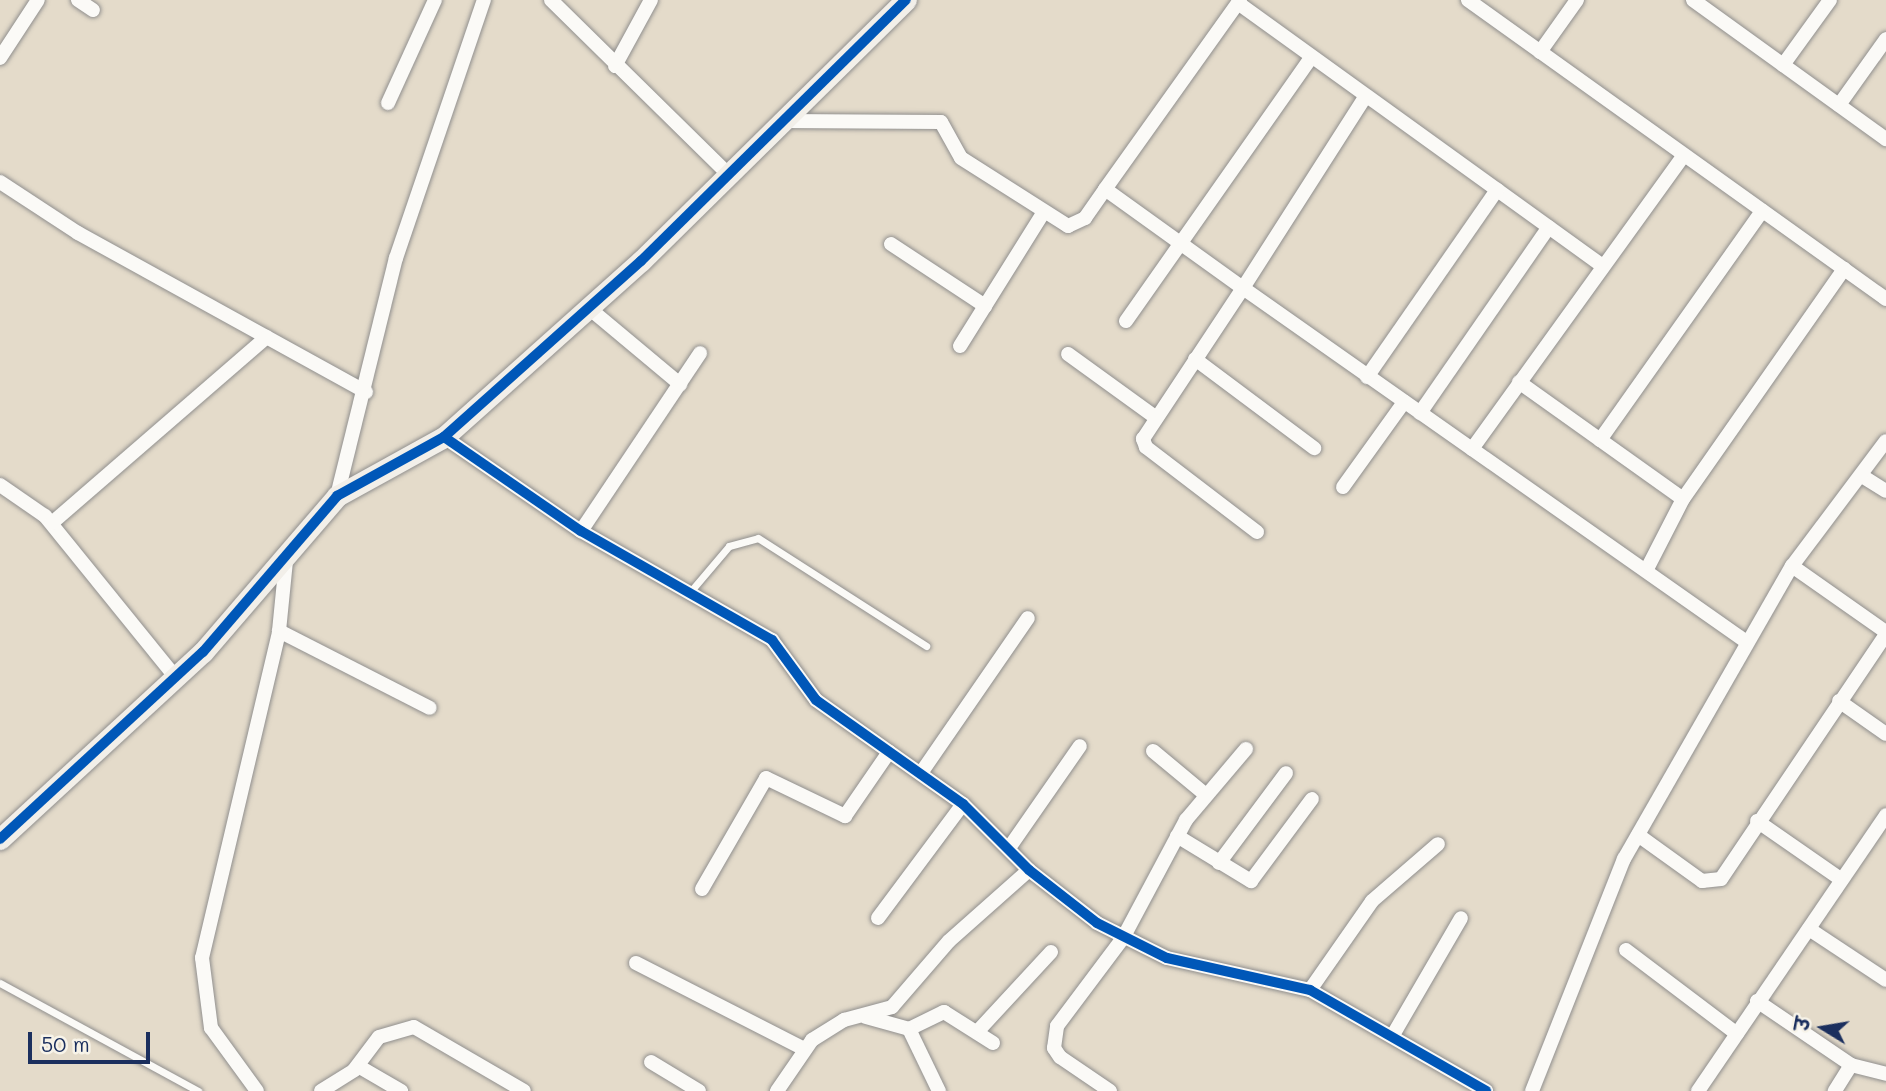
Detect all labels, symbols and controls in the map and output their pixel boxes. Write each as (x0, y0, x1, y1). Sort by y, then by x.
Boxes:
north arrow (1788, 993, 1858, 1063)
text: उ (1788, 1015, 1815, 1032)
scale bar (32, 1018, 154, 1062)
text: 50 m (41, 1030, 90, 1057)

